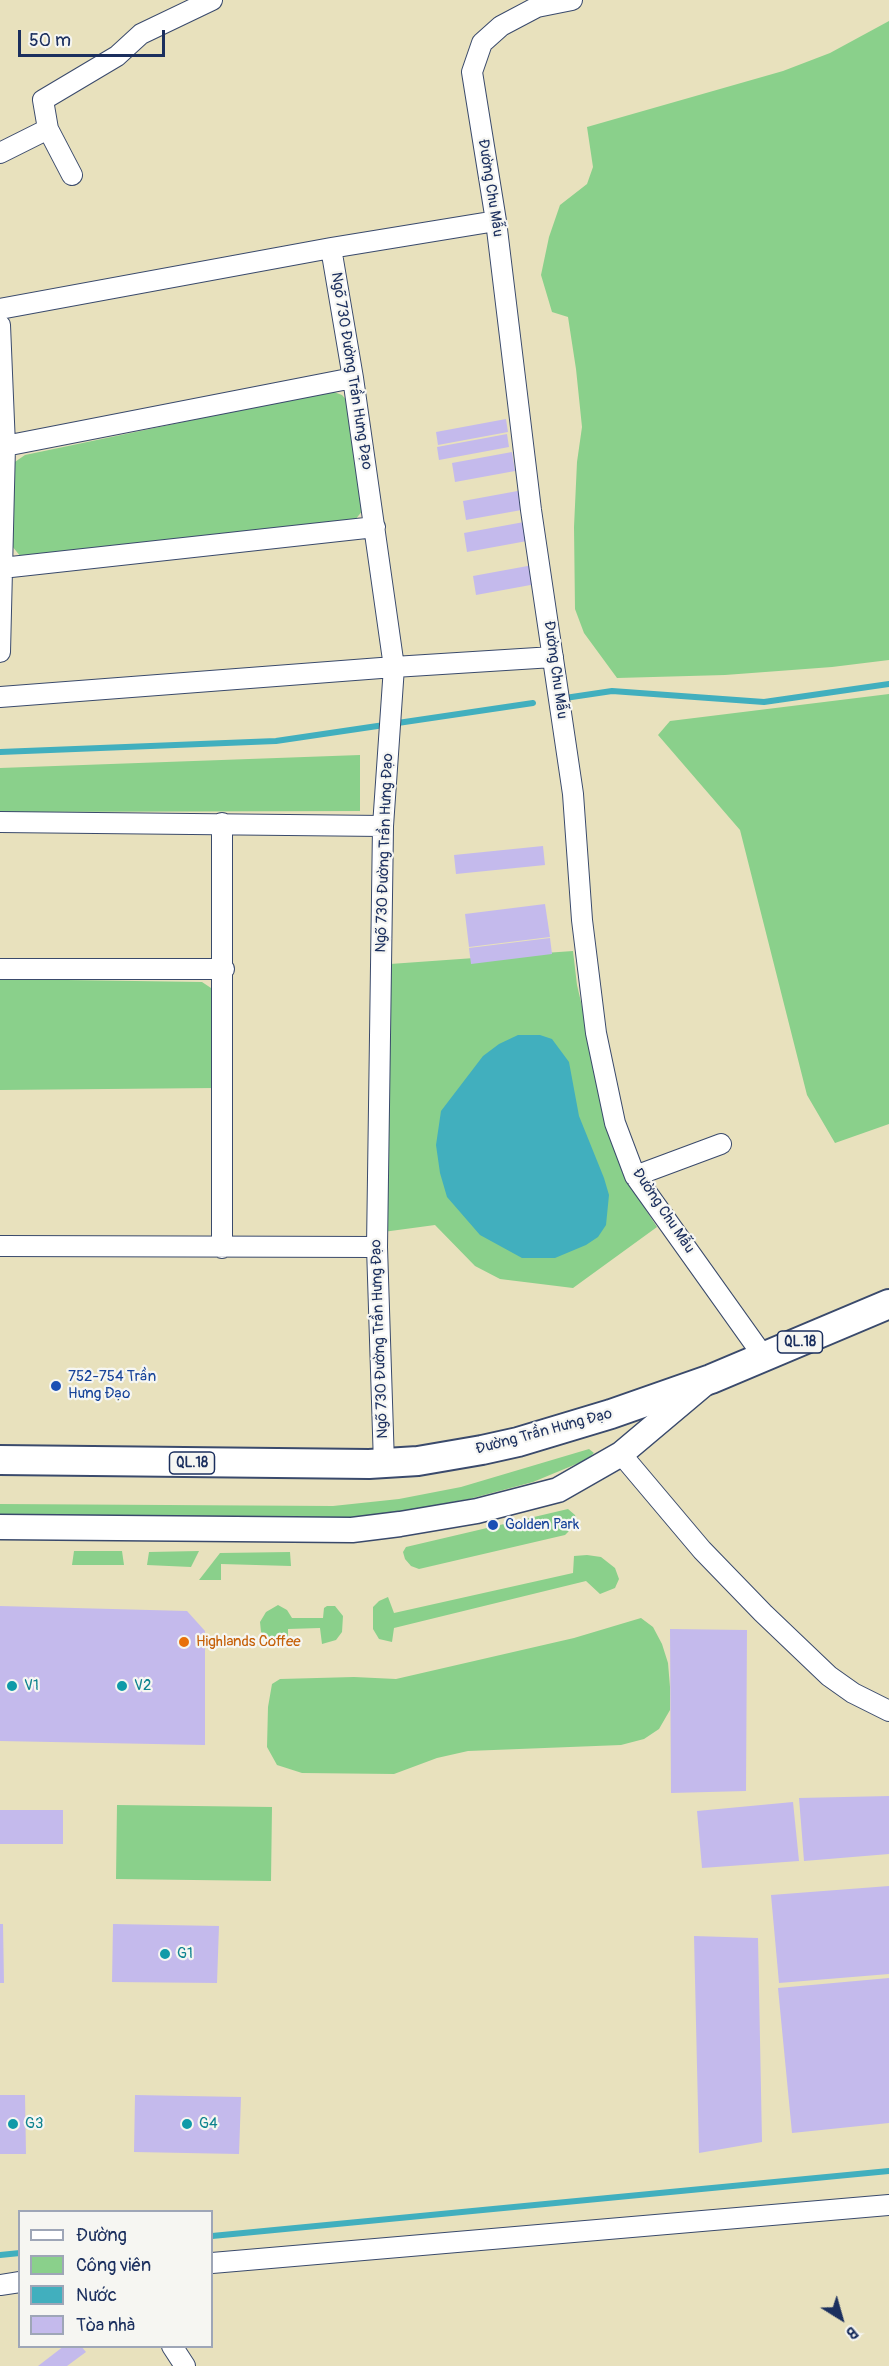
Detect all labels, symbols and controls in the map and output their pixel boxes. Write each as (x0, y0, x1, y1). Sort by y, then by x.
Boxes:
scale bar (21, 18, 168, 56)
text: 50 m (29, 29, 71, 52)
street label: Đường Chu Mẫu (473, 138, 507, 238)
street label: Ngõ 730 Đường Trần Hưng Đạo (327, 271, 375, 471)
street label: Đường Chu Mẫu (539, 620, 571, 720)
street label: Ngõ 730 Đường Trần Hưng Đạo (373, 753, 397, 953)
street label: Đường Chu Mẫu (628, 1165, 698, 1257)
street label: Ngõ 730 Đường Trần Hưng Đạo (368, 1239, 392, 1439)
road number: QL.18 (778, 1331, 822, 1353)
place label: 752-754 Trần Hưng Đạo (68, 1368, 156, 1403)
marker: 752-754 Trần Hưng Đạo (49, 1379, 63, 1393)
street label: Đường Trần Hưng Đạo (474, 1405, 614, 1459)
road number: QL.18 (170, 1452, 214, 1474)
place label: Golden Park (505, 1516, 579, 1534)
marker: Golden Park (486, 1518, 500, 1532)
place label: Highlands Coffee (196, 1633, 301, 1651)
marker: Highlands Coffee (177, 1635, 191, 1649)
place label: V1 (24, 1677, 39, 1695)
place label: V2 (134, 1677, 151, 1695)
marker: V1 (5, 1679, 19, 1693)
marker: V2 (115, 1679, 129, 1693)
place label: G1 (177, 1945, 193, 1963)
marker: G1 (158, 1947, 172, 1961)
place label: G3 (25, 2115, 43, 2133)
place label: G4 (199, 2115, 218, 2133)
marker: G3 (6, 2117, 20, 2131)
marker: G4 (180, 2117, 194, 2131)
legend (18, 2210, 213, 2348)
text: Đường (76, 2224, 127, 2247)
text: Công viên (76, 2254, 151, 2277)
text: Nước (76, 2284, 117, 2307)
north arrow (811, 2288, 871, 2348)
text: Tòa nhà (76, 2314, 135, 2337)
text: B (842, 2322, 861, 2343)

